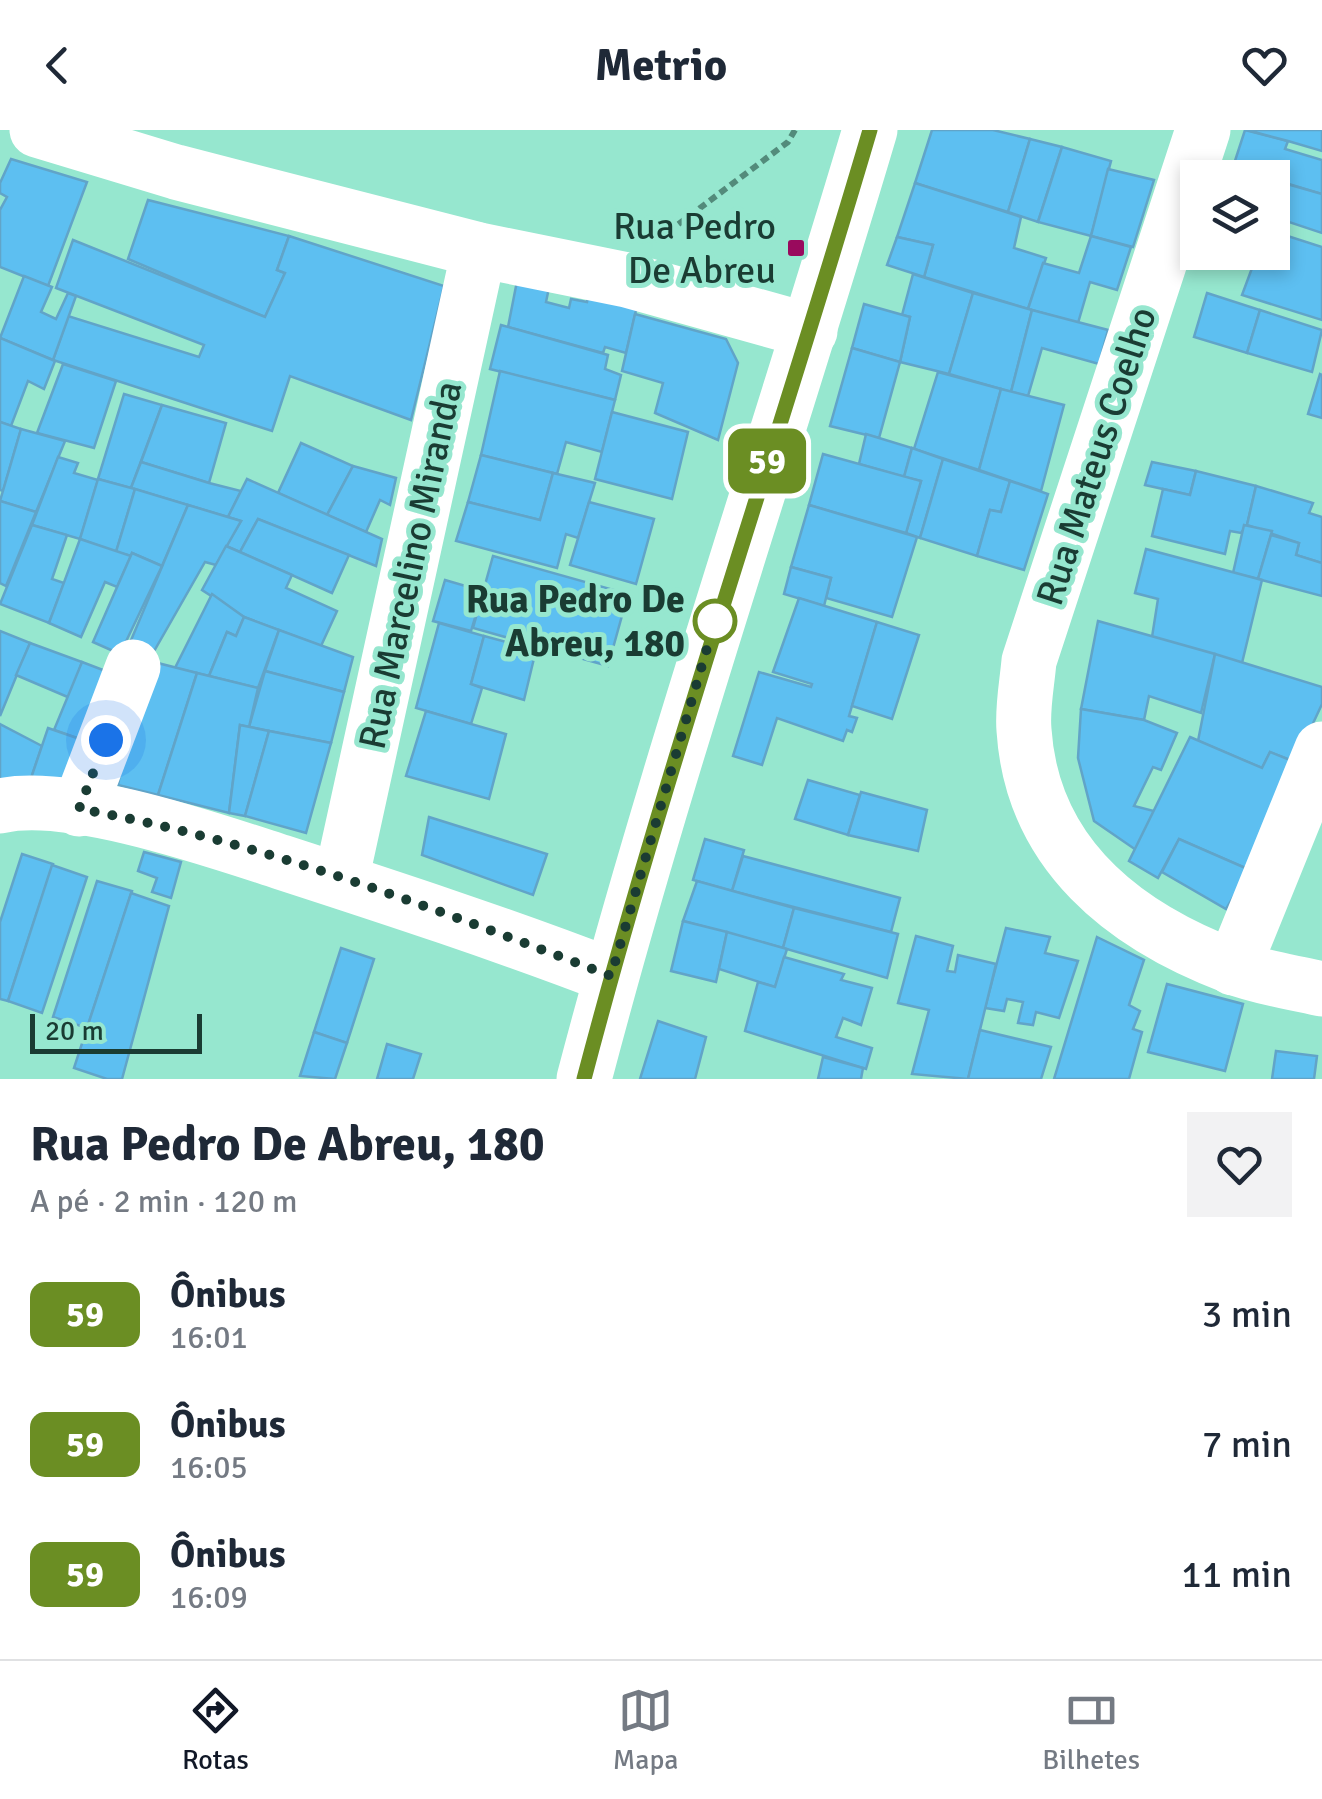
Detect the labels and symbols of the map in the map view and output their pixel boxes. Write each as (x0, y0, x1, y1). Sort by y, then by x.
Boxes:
place label: Rua Pedro De Abreu (613, 203, 776, 294)
marker: Rua Pedro De Abreu (785, 237, 807, 259)
street label: Rua Mateus Coelho (1026, 301, 1167, 611)
street label: Rua Marcelino Miranda (349, 377, 472, 753)
line badge: 59 (722, 428, 812, 494)
place label: Rua Pedro De Abreu, 180 (466, 576, 685, 667)
marker: Rua Pedro De Abreu, 180 (694, 600, 736, 642)
your location (81, 715, 131, 765)
scale bar (30, 1009, 202, 1054)

